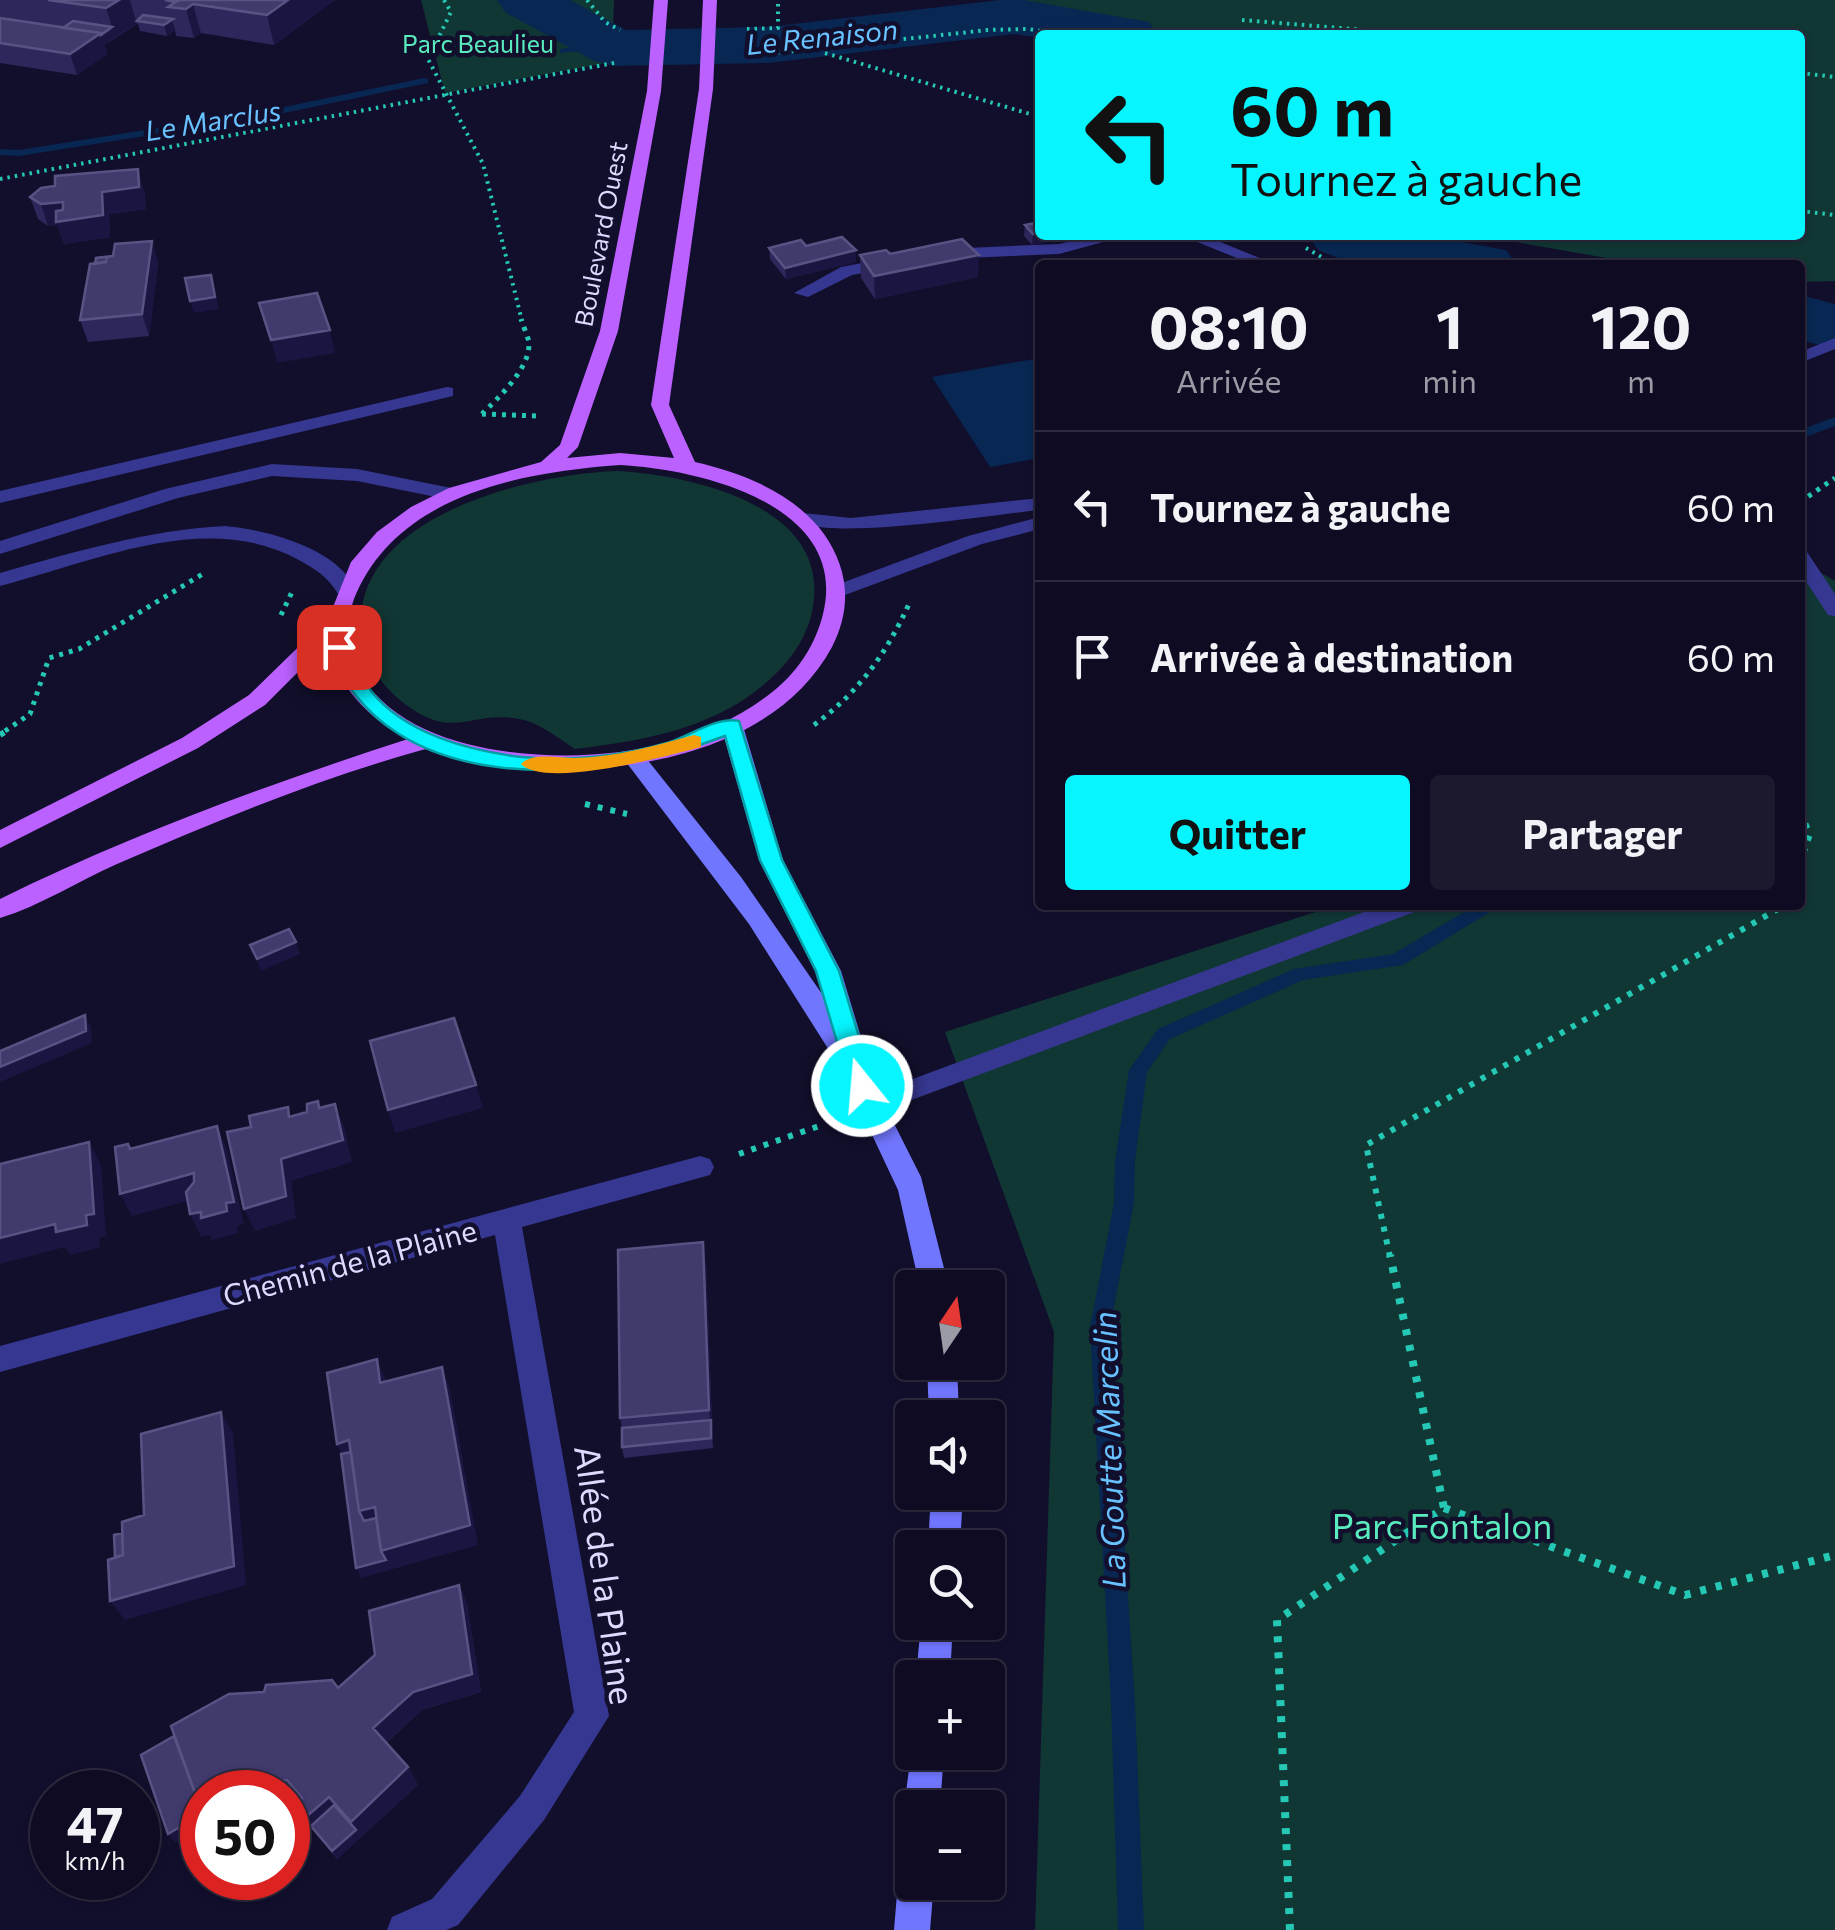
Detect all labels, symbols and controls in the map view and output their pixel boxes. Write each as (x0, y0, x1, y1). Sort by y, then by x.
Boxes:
water label: Le Renaison (744, 11, 899, 61)
park label: Parc Beaulieu (402, 28, 554, 58)
text: 60 m (1230, 65, 1394, 150)
icon: left (1065, 70, 1195, 200)
water label: Le Marclus (142, 92, 283, 148)
street label: Boulevard Ouest (567, 139, 633, 329)
text: Tournez à gauche (1230, 150, 1582, 205)
text: 08:10 (1149, 288, 1309, 361)
text: 1 (1436, 288, 1463, 361)
text: 120 (1590, 288, 1691, 361)
text: Arrivée (1176, 360, 1281, 400)
text: min (1422, 360, 1477, 400)
text: m (1627, 360, 1655, 400)
icon: left (1065, 479, 1120, 534)
text: Tournez à gauche (1150, 483, 1451, 530)
text: 60 m (1687, 483, 1775, 530)
pin (297, 605, 382, 690)
icon: arrive (312, 620, 367, 675)
icon: arrive (1065, 629, 1120, 684)
text: Arrivée à destination (1150, 633, 1513, 680)
text: 60 m (1687, 633, 1775, 680)
button: Quitter (1065, 775, 1410, 890)
button: Partager (1430, 775, 1775, 890)
position arrow (810, 1034, 914, 1138)
street label: Chemin de la Plaine (218, 1210, 480, 1313)
north arrow (895, 1270, 1005, 1380)
map controls (895, 1270, 1005, 1900)
water label: La Goutte Marcelin (1083, 1311, 1133, 1589)
button: sound (895, 1400, 1005, 1510)
street label: Allée de la Plaine (567, 1442, 646, 1707)
park label: Parc Fontalon (1332, 1503, 1552, 1546)
button: search (895, 1530, 1005, 1640)
button: + (895, 1660, 1005, 1770)
speed limit sign: 50 (180, 1770, 310, 1900)
button: − (895, 1790, 1005, 1900)
text: 47 (66, 1792, 124, 1853)
text: km/h (65, 1845, 125, 1875)

